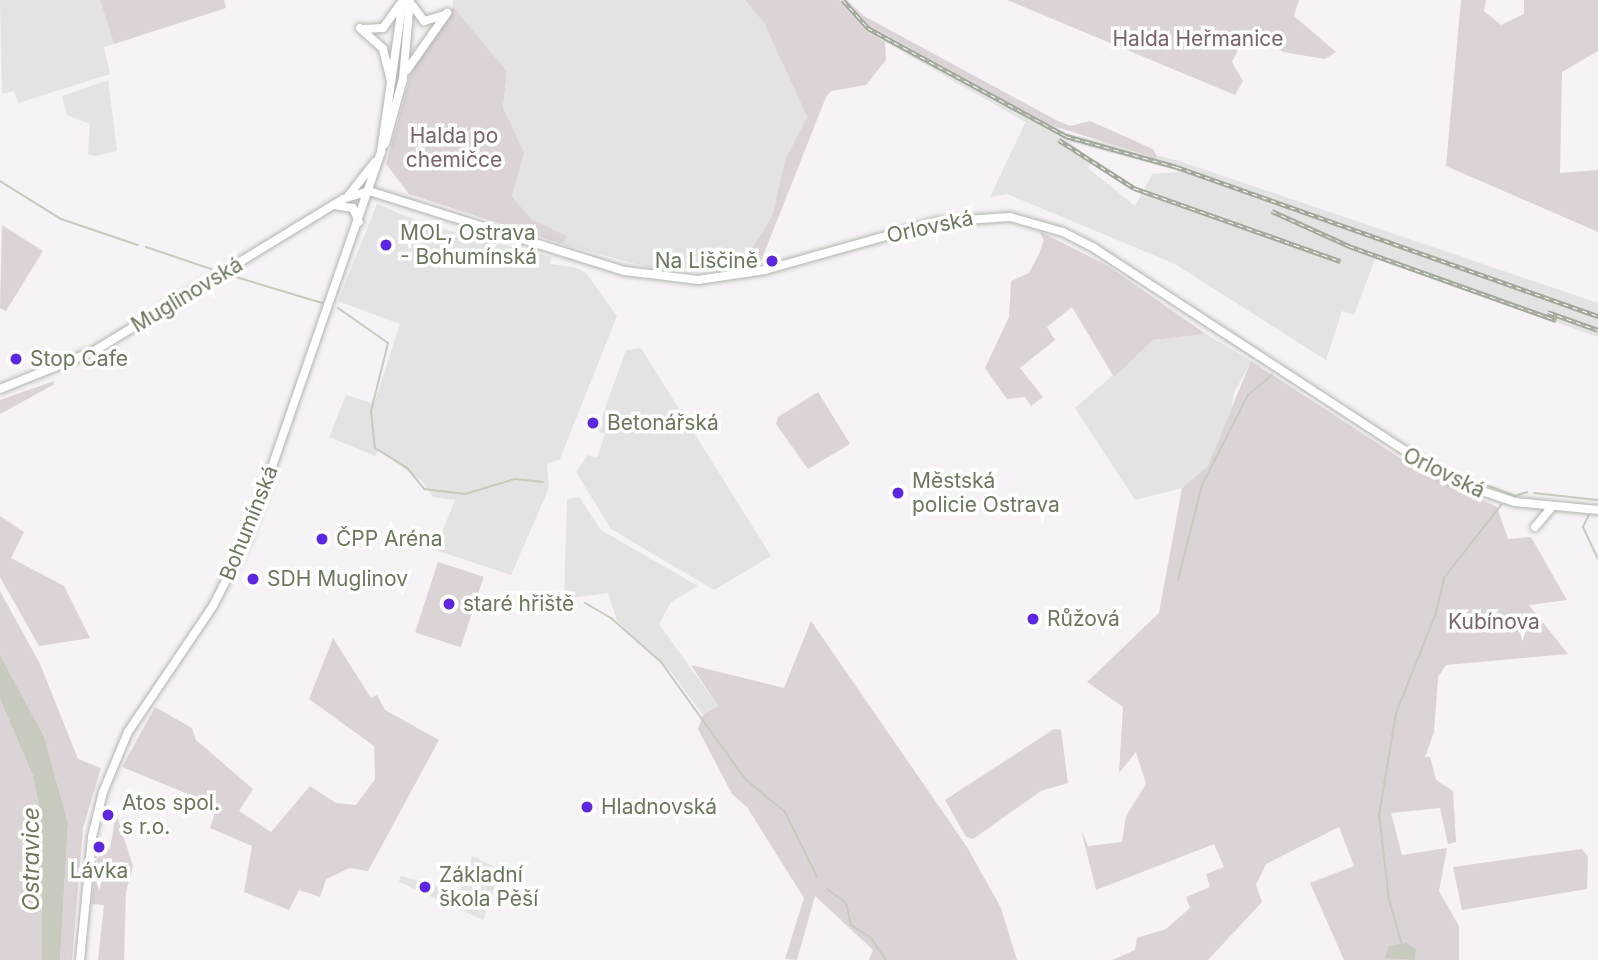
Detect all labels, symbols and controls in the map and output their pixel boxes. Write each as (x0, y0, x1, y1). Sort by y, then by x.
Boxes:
park label: Halda Heřmanice (1112, 26, 1284, 52)
park label: Halda po chemičce (406, 123, 502, 173)
street label: Orlovská (884, 206, 976, 248)
place label: MOL, Ostrava - Bohumínská (400, 220, 537, 270)
marker: MOL, Ostrava - Bohumínská (378, 237, 394, 253)
place label: Na Liščině (655, 248, 758, 274)
street label: Muglinovská (127, 252, 247, 338)
marker: Na Liščině (764, 253, 780, 269)
place label: Stop Cafe (30, 346, 128, 372)
marker: Stop Cafe (8, 351, 24, 367)
place label: Betonářská (607, 410, 719, 436)
marker: Betonářská (585, 415, 601, 431)
street label: Orlovská (1399, 442, 1489, 504)
street label: Bohumínská (215, 462, 283, 584)
place label: Městská policie Ostrava (912, 468, 1060, 518)
marker: Městská policie Ostrava (890, 485, 906, 501)
place label: ČPP Aréna (336, 526, 443, 552)
marker: ČPP Aréna (314, 531, 330, 547)
place label: SDH Muglinov (267, 566, 408, 592)
marker: SDH Muglinov (245, 571, 261, 587)
place label: staré hřiště (463, 591, 574, 617)
marker: staré hřiště (441, 596, 457, 612)
place label: Růžová (1047, 606, 1120, 632)
park label: Kubínova (1448, 609, 1540, 635)
marker: Růžová (1025, 611, 1041, 627)
place label: Atos spol. s r.o. (122, 790, 220, 840)
place label: Hladnovská (601, 794, 717, 820)
marker: Hladnovská (579, 799, 595, 815)
water label: Ostravice (17, 807, 45, 911)
marker: Atos spol. s r.o. (100, 807, 116, 823)
marker: Lávka (91, 839, 107, 855)
place label: Lávka (70, 858, 128, 884)
place label: Základní škola Pěší (439, 862, 538, 912)
marker: Základní škola Pěší (417, 879, 433, 895)

